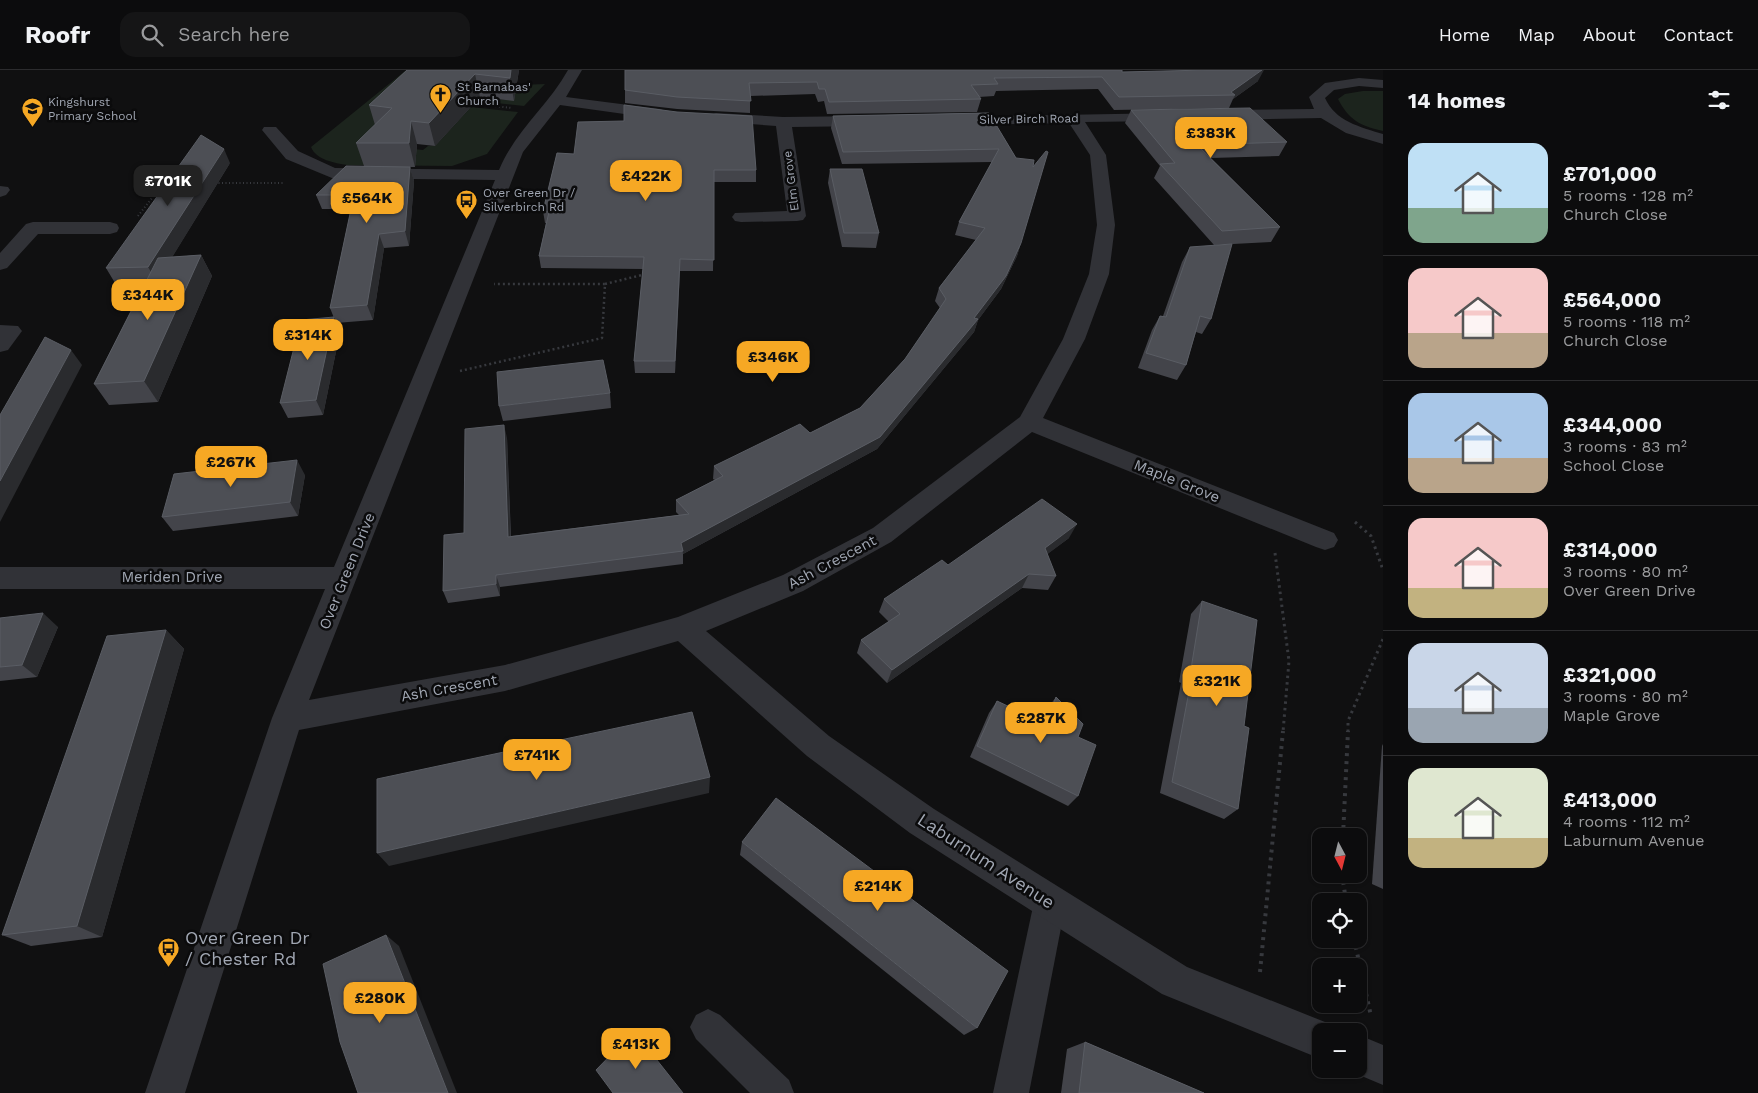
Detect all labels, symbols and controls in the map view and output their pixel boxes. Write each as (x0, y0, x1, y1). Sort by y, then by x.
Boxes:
search box (120, 12, 470, 57)
text: Roofr (25, 21, 90, 49)
icon: search (138, 21, 166, 49)
text: Search here (178, 23, 290, 46)
text: Home (1439, 24, 1490, 45)
text: Map (1518, 24, 1555, 45)
text: About (1583, 24, 1635, 45)
text: Contact (1663, 24, 1733, 45)
place label: St Barnabas' Church (457, 80, 531, 108)
church icon: St Barnabas' Church (429, 82, 453, 113)
icon: filters (1705, 86, 1733, 114)
text: 14 homes (1408, 88, 1505, 113)
place label: Kingshurst Primary School (48, 95, 137, 123)
school or university icon: Kingshurst Primary School (20, 97, 44, 128)
street label: Silver Birch Road (979, 111, 1079, 127)
pin: £383K (1176, 116, 1246, 159)
text: £383K (1186, 123, 1236, 142)
street label: Elm Grove (780, 150, 802, 212)
pin: £422K (611, 160, 681, 202)
text: £701,000 (1563, 161, 1657, 186)
icon: home (1448, 163, 1508, 223)
pin: £701K (133, 164, 203, 207)
text: £422K (621, 166, 671, 185)
text: £701K (144, 171, 192, 190)
pin: £564K (332, 182, 402, 224)
place label: Over Green Dr / Silverbirch Rd (483, 186, 575, 214)
text: 5 rooms · 128 m² (1563, 186, 1693, 205)
text: £564K (342, 188, 392, 207)
bus stop icon: Over Green Dr / Silverbirch Rd (455, 188, 479, 219)
text: Church Close (1563, 205, 1667, 224)
pin: £344K (113, 278, 183, 321)
text: £344K (122, 285, 174, 304)
text: £564,000 (1563, 287, 1661, 312)
icon: home (1448, 288, 1508, 348)
text: 5 rooms · 118 m² (1563, 312, 1690, 331)
pin: £314K (273, 318, 343, 361)
text: £314K (284, 325, 332, 344)
text: Church Close (1563, 331, 1667, 350)
pin: £346K (738, 340, 808, 383)
text: £346K (748, 347, 798, 366)
text: £344,000 (1563, 412, 1662, 437)
icon: home (1448, 413, 1508, 473)
text: 3 rooms · 83 m² (1563, 437, 1687, 456)
pin: £267K (196, 446, 266, 488)
text: £267K (206, 452, 256, 471)
street label: Maple Grove (1131, 456, 1223, 506)
text: School Close (1563, 456, 1664, 475)
street label: Over Green Drive (315, 510, 379, 632)
street label: Ash Crescent (785, 531, 880, 593)
text: £314,000 (1563, 537, 1657, 562)
icon: home (1448, 538, 1508, 598)
text: 3 rooms · 80 m² (1563, 562, 1688, 581)
street label: Meriden Drive (121, 568, 223, 586)
text: Over Green Drive (1563, 581, 1696, 600)
text: £321,000 (1563, 662, 1657, 687)
icon: home (1448, 663, 1508, 723)
pin: £321K (1182, 664, 1252, 707)
street label: Ash Crescent (399, 671, 499, 705)
text: £321K (1194, 671, 1240, 690)
text: 3 rooms · 80 m² (1563, 687, 1688, 706)
pin: £287K (1006, 702, 1076, 744)
text: Maple Grove (1563, 706, 1660, 725)
text: £287K (1016, 708, 1066, 727)
pin: £741K (502, 738, 572, 781)
text: £741K (514, 745, 560, 764)
text: £413,000 (1563, 787, 1657, 812)
icon: home (1448, 788, 1508, 848)
street label: Laburnum Avenue (914, 808, 1059, 913)
text: 4 rooms · 112 m² (1563, 812, 1690, 831)
north arrow (1312, 828, 1368, 882)
map controls (1312, 828, 1367, 1078)
text: Laburnum Avenue (1563, 831, 1705, 850)
pin: £214K (843, 870, 913, 912)
text: £214K (854, 876, 902, 895)
button: locate (1312, 893, 1367, 948)
place label: Over Green Dr / Chester Rd (185, 927, 310, 969)
bus stop icon: Over Green Dr / Chester Rd (157, 936, 181, 967)
button: + (1312, 958, 1367, 1013)
pin: £280K (345, 982, 415, 1024)
text: £280K (355, 988, 405, 1007)
button: − (1312, 1023, 1367, 1078)
pin: £413K (601, 1028, 671, 1070)
text: £413K (612, 1034, 660, 1053)

